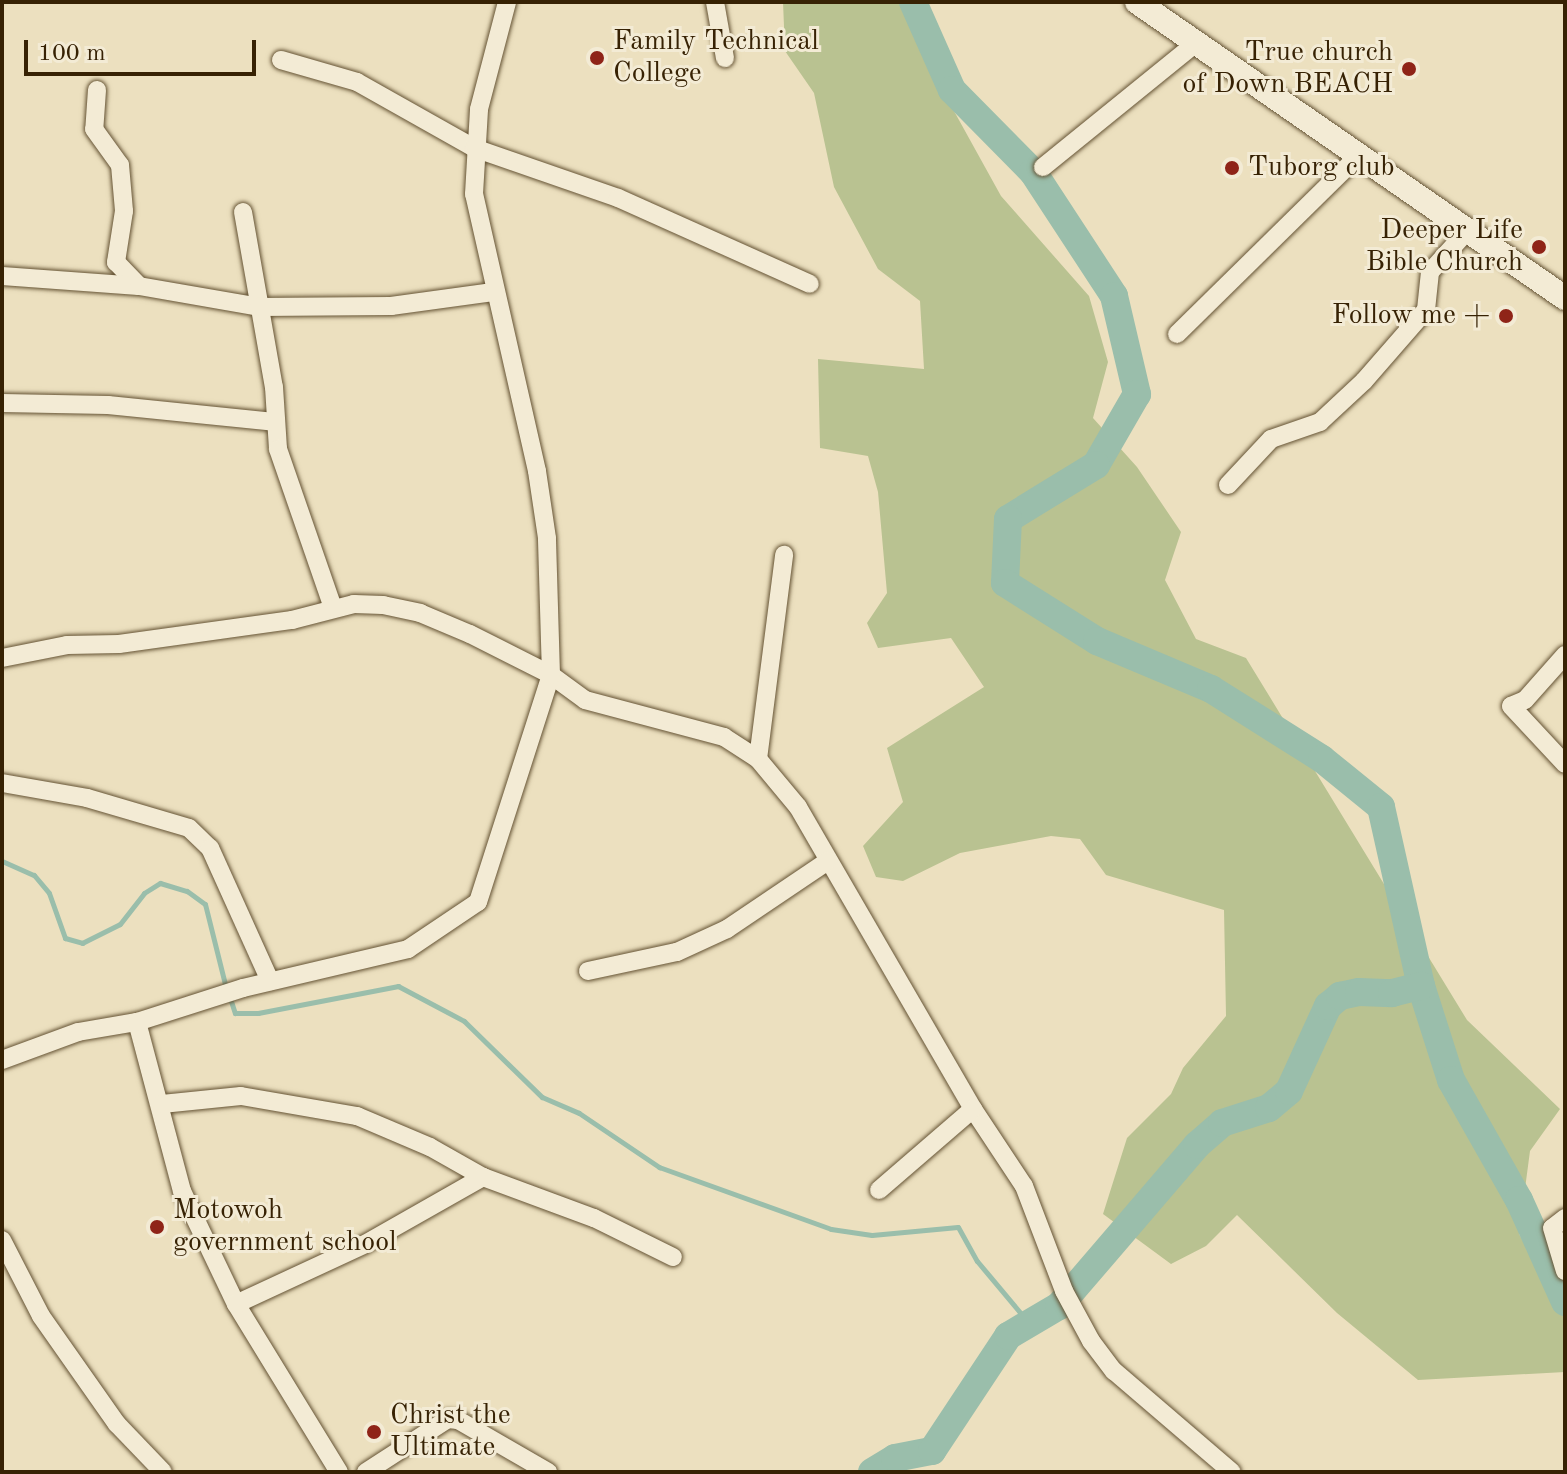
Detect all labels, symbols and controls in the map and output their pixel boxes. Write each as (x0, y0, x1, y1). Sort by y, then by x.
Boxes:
scale bar (28, 24, 260, 74)
place label: Family Technical College (613, 25, 819, 91)
place label: True church of Down BEACH (1183, 36, 1393, 102)
text: 100 m (38, 42, 106, 66)
marker: Family Technical College (588, 49, 606, 67)
marker: True church of Down BEACH (1400, 60, 1418, 78)
place label: Tuborg club (1248, 151, 1395, 185)
marker: Tuborg club (1223, 159, 1241, 177)
place label: Deeper Life Bible Church (1366, 214, 1523, 280)
marker: Deeper Life Bible Church (1530, 238, 1548, 256)
place label: Follow me + (1332, 299, 1490, 333)
marker: Follow me + (1497, 307, 1515, 325)
place label: Motowoh government school (173, 1194, 397, 1260)
marker: Motowoh government school (148, 1218, 166, 1236)
place label: Christ the Ultimate (390, 1399, 511, 1465)
marker: Christ the Ultimate (365, 1423, 383, 1441)

